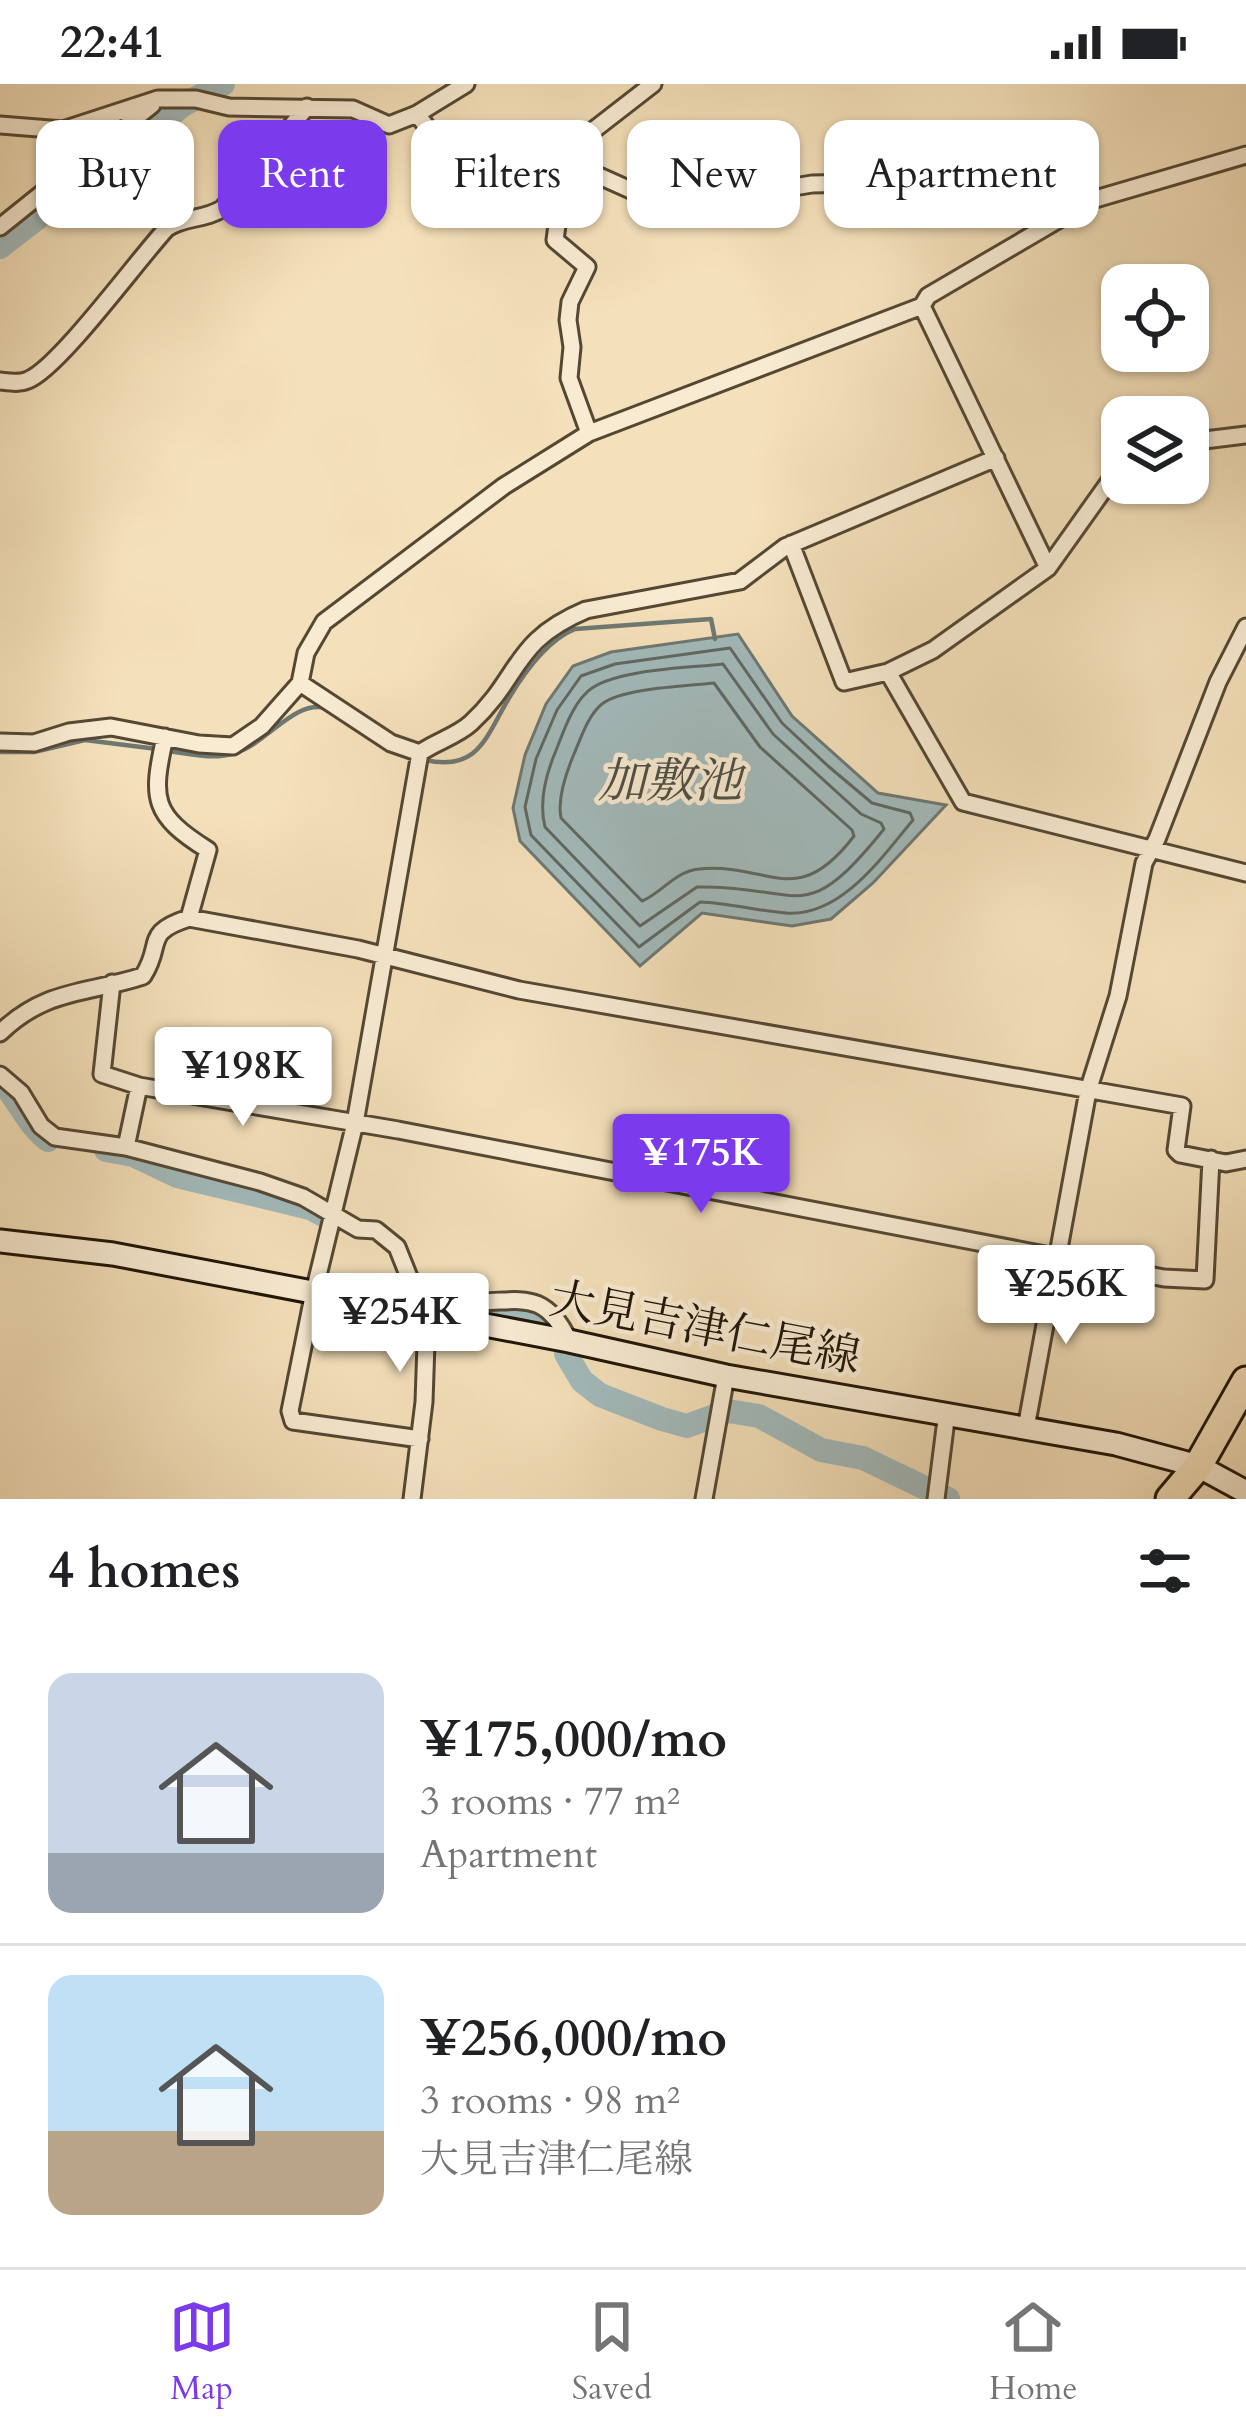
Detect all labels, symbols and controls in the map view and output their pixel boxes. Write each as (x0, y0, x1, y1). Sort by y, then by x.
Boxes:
text: 22:41 (60, 12, 165, 73)
chip: Buy (36, 120, 194, 228)
chip: Rent (218, 120, 387, 228)
chip: Filters (411, 120, 603, 228)
chip: New (627, 120, 800, 228)
chip: Apartment (824, 120, 1099, 228)
map controls (1101, 264, 1209, 504)
button: locate (1101, 264, 1209, 372)
button: layers (1101, 396, 1209, 504)
water label: 加敷池 (598, 749, 747, 814)
pin: ¥198K (159, 1027, 327, 1129)
text: ¥198K (182, 1039, 304, 1092)
pin: ¥175K (617, 1114, 785, 1216)
text: ¥175K (640, 1126, 762, 1179)
pin: ¥256K (982, 1245, 1150, 1347)
text: ¥256K (1005, 1257, 1127, 1310)
street label: 大見吉津仁尾線 (545, 1268, 865, 1388)
pin: ¥254K (316, 1273, 484, 1375)
text: ¥254K (339, 1285, 461, 1338)
text: 4 homes (48, 1536, 240, 1606)
icon: filters (1132, 1538, 1198, 1604)
text: ¥175,000/mo (420, 1705, 727, 1775)
icon: home (144, 1721, 288, 1865)
text: 3 rooms · 77 m² (420, 1775, 680, 1828)
text: Apartment (420, 1828, 597, 1881)
text: ¥256,000/mo (420, 2004, 727, 2074)
icon: home (144, 2023, 288, 2167)
text: 3 rooms · 98 m² (420, 2074, 680, 2127)
text: 大見吉津仁尾線 (420, 2133, 693, 2186)
tab: Map (169, 2294, 235, 2411)
tab: Saved (572, 2294, 652, 2411)
tab: Home (989, 2294, 1077, 2411)

